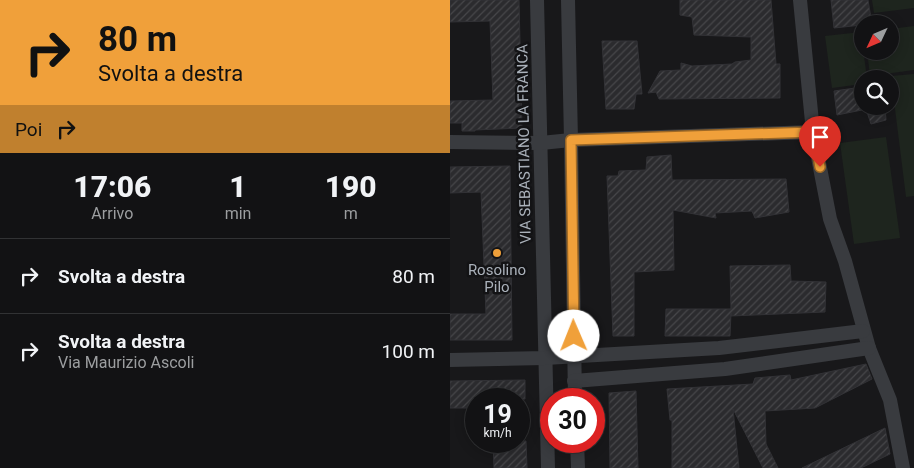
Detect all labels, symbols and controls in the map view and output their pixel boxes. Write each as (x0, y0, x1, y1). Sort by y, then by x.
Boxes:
north arrow (854, 15, 899, 60)
map controls (854, 15, 899, 115)
text: 80 m (98, 19, 177, 60)
icon: right (15, 20, 80, 85)
street label: VIA SEBASTIANO LA FRANCA (513, 44, 535, 244)
text: Svolta a destra (98, 61, 243, 86)
button: search (854, 70, 899, 115)
icon: right (52, 115, 80, 143)
pin (799, 116, 841, 167)
text: Poi (15, 118, 42, 141)
icon: arrive (806, 123, 834, 151)
text: 17:06 (73, 169, 151, 204)
text: 1 (229, 169, 247, 204)
text: 190 (325, 169, 377, 204)
text: Arrivo (91, 204, 133, 223)
text: min (225, 204, 251, 223)
text: m (344, 204, 358, 223)
marker: Rosolino Pilo (491, 247, 503, 259)
place label: Rosolino Pilo (468, 261, 526, 296)
icon: right (15, 262, 43, 290)
text: Svolta a destra (58, 265, 185, 288)
text: 80 m (392, 265, 435, 288)
position arrow (547, 309, 599, 361)
text: Svolta a destra (58, 330, 185, 353)
icon: right (15, 337, 43, 365)
text: 100 m (382, 340, 435, 363)
text: Via Maurizio Ascoli (58, 353, 194, 372)
speed limit sign: 30 (540, 388, 605, 453)
text: 19 (483, 400, 512, 429)
text: km/h (483, 426, 512, 440)

